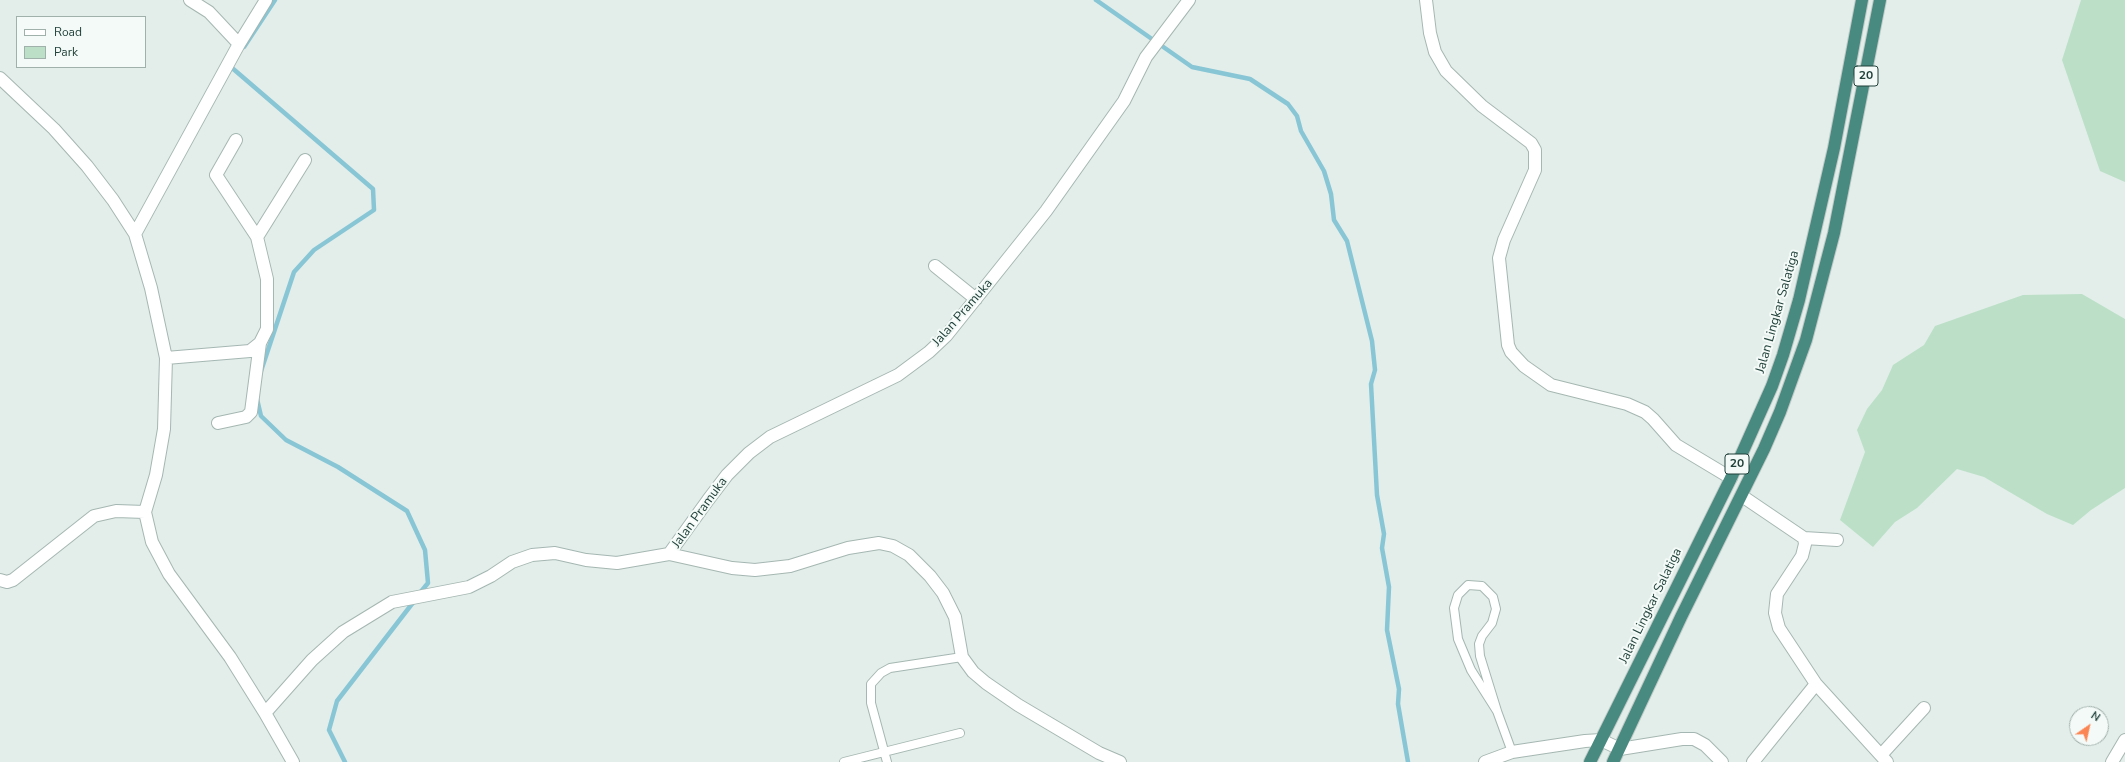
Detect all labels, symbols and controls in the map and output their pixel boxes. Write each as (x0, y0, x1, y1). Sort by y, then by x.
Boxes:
legend (16, 16, 146, 68)
text: Road (54, 24, 82, 40)
text: Park (54, 44, 78, 60)
road number: 20 (1854, 66, 1878, 86)
street label: Jalan Lingkar Salatiga (1753, 249, 1803, 375)
street label: Jalan Pramuka (930, 276, 996, 350)
road number: 20 (1725, 454, 1749, 474)
street label: Jalan Pramuka (669, 474, 731, 552)
street label: Jalan Lingkar Salatiga (1616, 546, 1686, 666)
north arrow (2069, 706, 2109, 746)
text: N (2088, 708, 2103, 725)

